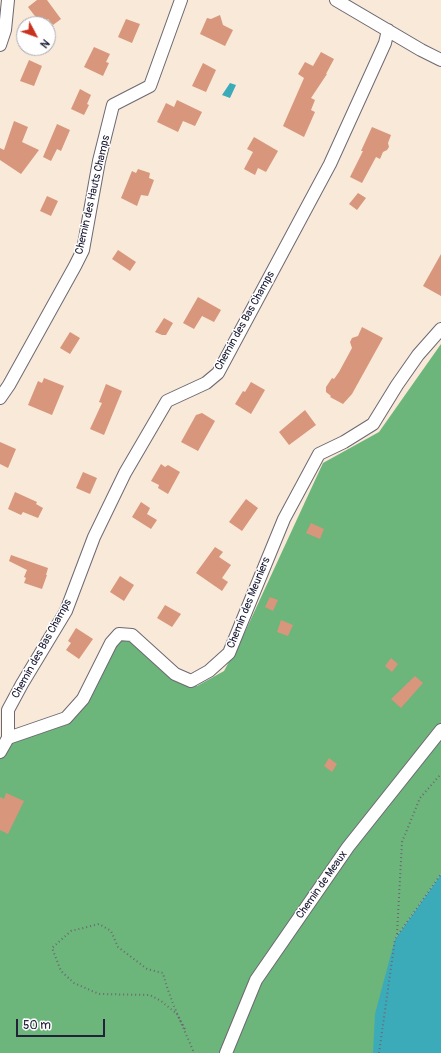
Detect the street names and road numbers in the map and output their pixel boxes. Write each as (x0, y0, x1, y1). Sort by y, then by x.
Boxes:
street label: Chemin des Hauts Champs (73, 134, 113, 256)
street label: Chemin des Bas Champs (212, 269, 278, 373)
street label: Chemin des Meuniers (225, 556, 273, 650)
street label: Chemin des Bas Champs (9, 597, 75, 701)
street label: Chemin de Meaux (294, 848, 350, 922)

